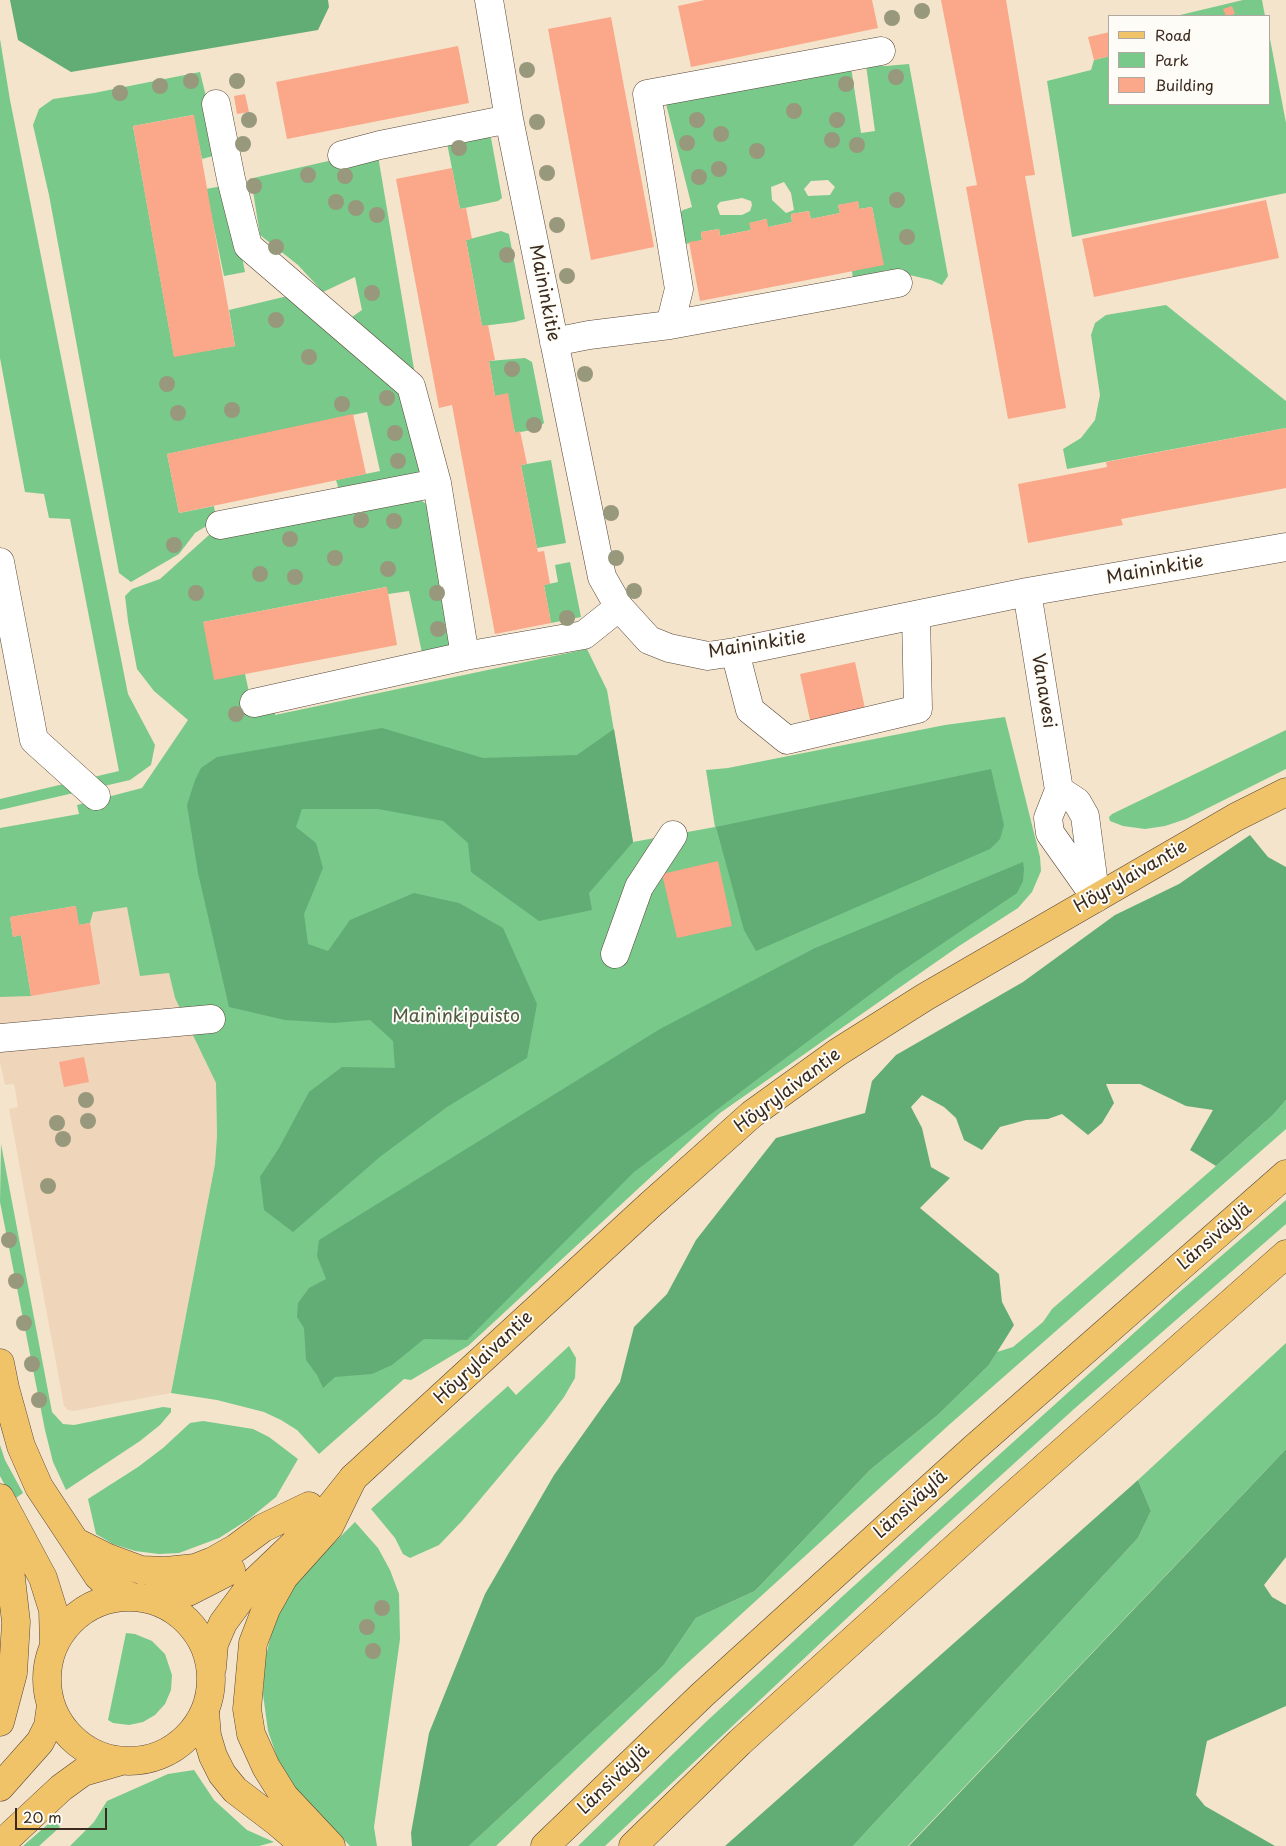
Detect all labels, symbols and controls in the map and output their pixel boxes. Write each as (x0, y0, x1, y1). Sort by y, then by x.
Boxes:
legend (1108, 15, 1271, 105)
text: Road (1155, 23, 1191, 46)
text: Park (1155, 48, 1189, 71)
text: Building (1155, 73, 1214, 96)
street label: Maininkitie (524, 243, 564, 343)
street label: Maininkitie (1105, 551, 1205, 589)
street label: Maininkitie (707, 627, 807, 663)
street label: Vanavesi (1026, 652, 1060, 730)
street label: Höyrylaivantie (1071, 836, 1191, 918)
park label: Maininkipuisto (392, 1006, 520, 1028)
street label: Höyrylaivantie (731, 1044, 845, 1138)
street label: Länsiväylä (1173, 1199, 1257, 1275)
street label: Höyrylaivantie (430, 1307, 538, 1409)
street label: Länsiväylä (870, 1466, 952, 1544)
street label: Länsiväylä (574, 1740, 654, 1820)
scale bar (18, 1798, 110, 1830)
text: 20 m (23, 1805, 62, 1828)

